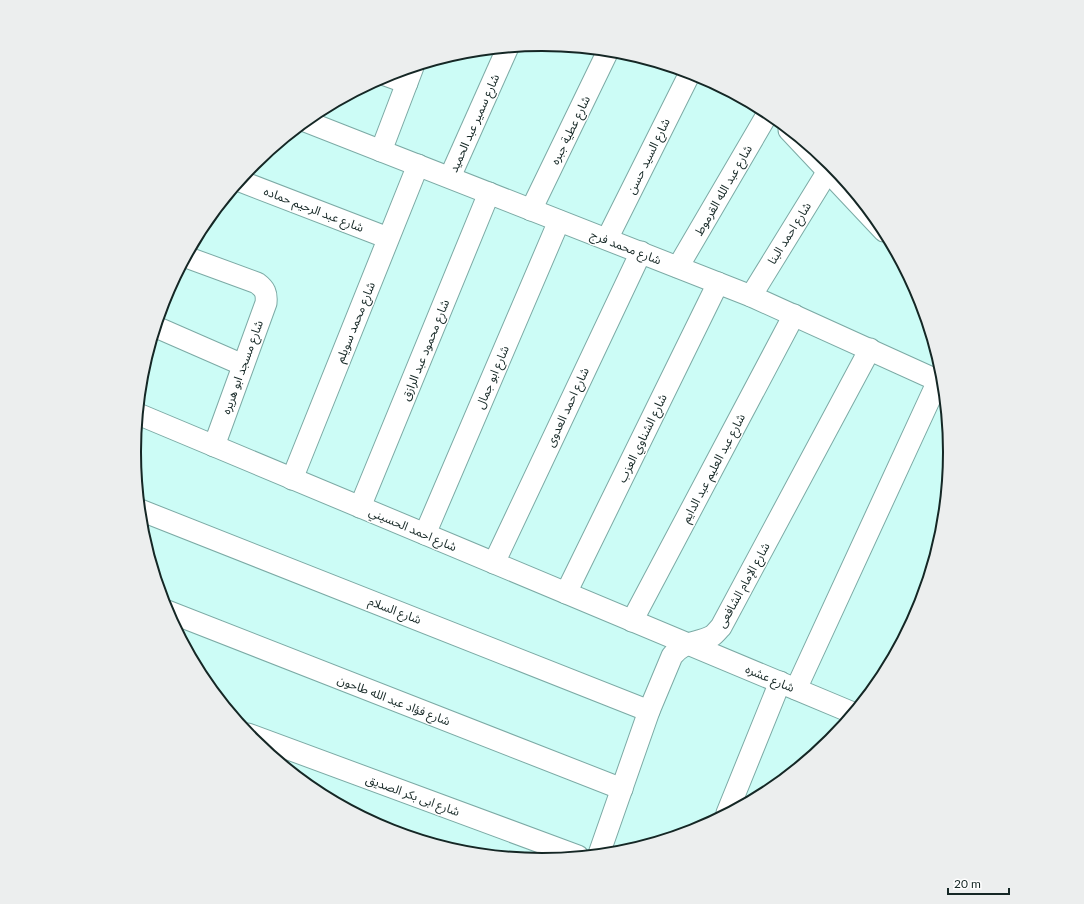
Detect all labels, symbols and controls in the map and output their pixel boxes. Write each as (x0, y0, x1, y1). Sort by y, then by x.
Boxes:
street label: شارع سمير عبد الحميد (446, 71, 504, 175)
street label: شارع عطية جبره (547, 93, 595, 168)
street label: شارع السيد حسن (623, 116, 675, 197)
street label: شارع عبد الله القرموط (691, 142, 757, 239)
street label: شارع عبد الرحيم حماده (261, 183, 366, 237)
street label: شارع احمد البنا (764, 199, 816, 268)
street label: شارع محمد فرج (588, 227, 664, 269)
street label: شارع محمد سويلم (332, 279, 380, 365)
street label: شارع محمود عبد الرازق (398, 297, 454, 404)
street label: شارع مسجد ابو هريره (218, 318, 268, 417)
street label: شارع ابو جمال (472, 343, 514, 412)
street label: شارع احمد العدوى (542, 365, 594, 450)
street label: شارع الشناوي العزب (614, 391, 672, 486)
street label: شارع عبد العليم عبد الدايم (678, 411, 750, 526)
street label: شارع احمد الحسيني (366, 504, 459, 557)
street label: شارع الإمام الشافعى (713, 540, 774, 631)
street label: شارع السلام (366, 593, 424, 629)
street label: شارع عشره (742, 661, 797, 697)
street label: شارع فؤاد عبد الله طاحون (335, 672, 453, 730)
street label: شارع ابى بكر الصديق (363, 771, 462, 821)
scale bar (948, 870, 1009, 896)
text: 20 m (954, 876, 981, 891)

